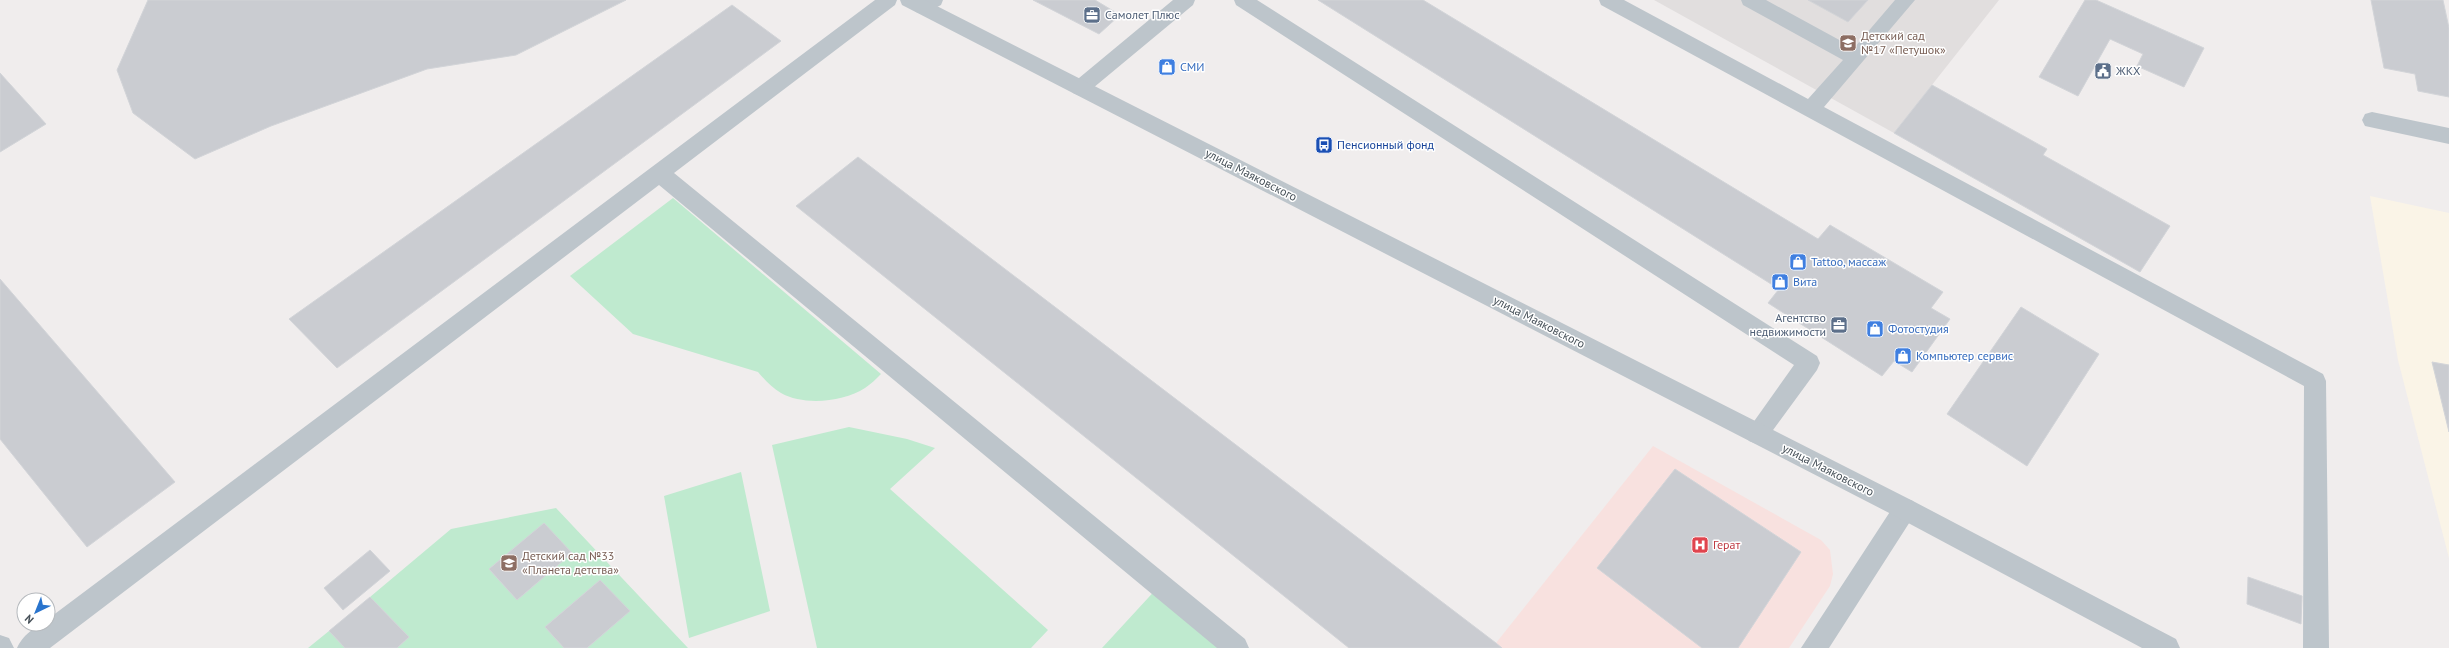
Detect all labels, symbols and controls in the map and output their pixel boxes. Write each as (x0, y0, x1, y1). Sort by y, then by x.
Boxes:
office icon: Самолет Плюс (1082, 5, 1102, 25)
place label: Самолет Плюс (1105, 7, 1180, 22)
place label: Детский сад №17 «Петушок» (1861, 28, 1946, 57)
school or university icon: Детский сад №17 «Петушок» (1838, 33, 1858, 53)
shop icon: СМИ (1157, 57, 1177, 77)
place label: СМИ (1180, 59, 1205, 74)
public building icon: ЖКХ (2093, 61, 2113, 81)
place label: ЖКХ (2115, 63, 2141, 78)
bus stop icon: Пенсионный фонд (1314, 135, 1334, 155)
place label: Пенсионный фонд (1337, 137, 1435, 152)
street label: улица Маяковского (1203, 145, 1300, 204)
shop icon: Tattoo, массаж (1788, 252, 1808, 272)
place label: Tattoo, массаж (1811, 254, 1886, 269)
shop icon: Вита (1770, 272, 1790, 292)
place label: Вита (1793, 274, 1817, 289)
street label: улица Маяковского (1491, 292, 1588, 351)
place label: Агентство недвижимости (1749, 310, 1826, 339)
office icon: Агентство недвижимости (1829, 315, 1849, 335)
shop icon: Фотостудия (1865, 319, 1885, 339)
place label: Фотостудия (1888, 321, 1949, 336)
shop icon: Компьютер сервис (1893, 346, 1913, 366)
place label: Компьютер сервис (1916, 348, 2014, 363)
street label: улица Маяковского (1780, 440, 1877, 499)
hospital icon: Герат (1690, 535, 1710, 555)
place label: Герат (1713, 537, 1741, 552)
place label: Детский сад №33 «Планета детства» (522, 548, 619, 577)
school or university icon: Детский сад №33 «Планета детства» (499, 553, 519, 573)
north arrow (16, 592, 56, 632)
text: N (22, 612, 37, 627)

